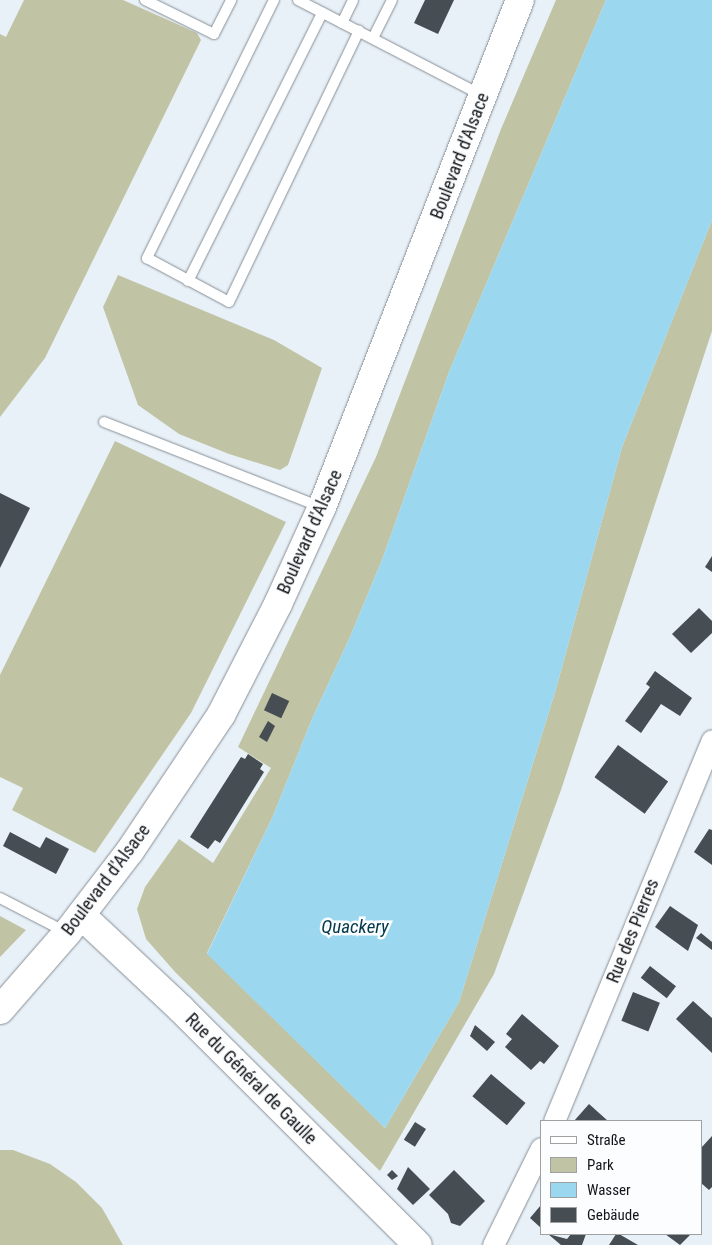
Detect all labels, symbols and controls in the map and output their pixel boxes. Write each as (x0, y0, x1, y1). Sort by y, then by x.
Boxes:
street label: Boulevard d'Alsace (426, 90, 494, 222)
street label: Boulevard d'Alsace (273, 467, 347, 597)
street label: Boulevard d'Alsace (57, 820, 155, 940)
street label: Rue des Pierres (602, 876, 664, 986)
water label: Quackery (321, 916, 389, 938)
street label: Rue du Général de Gaulle (181, 1009, 321, 1149)
legend (540, 1120, 702, 1235)
text: Straße (587, 1131, 626, 1149)
text: Park (587, 1156, 614, 1174)
text: Wasser (587, 1181, 631, 1199)
text: Gebäude (587, 1206, 639, 1224)

